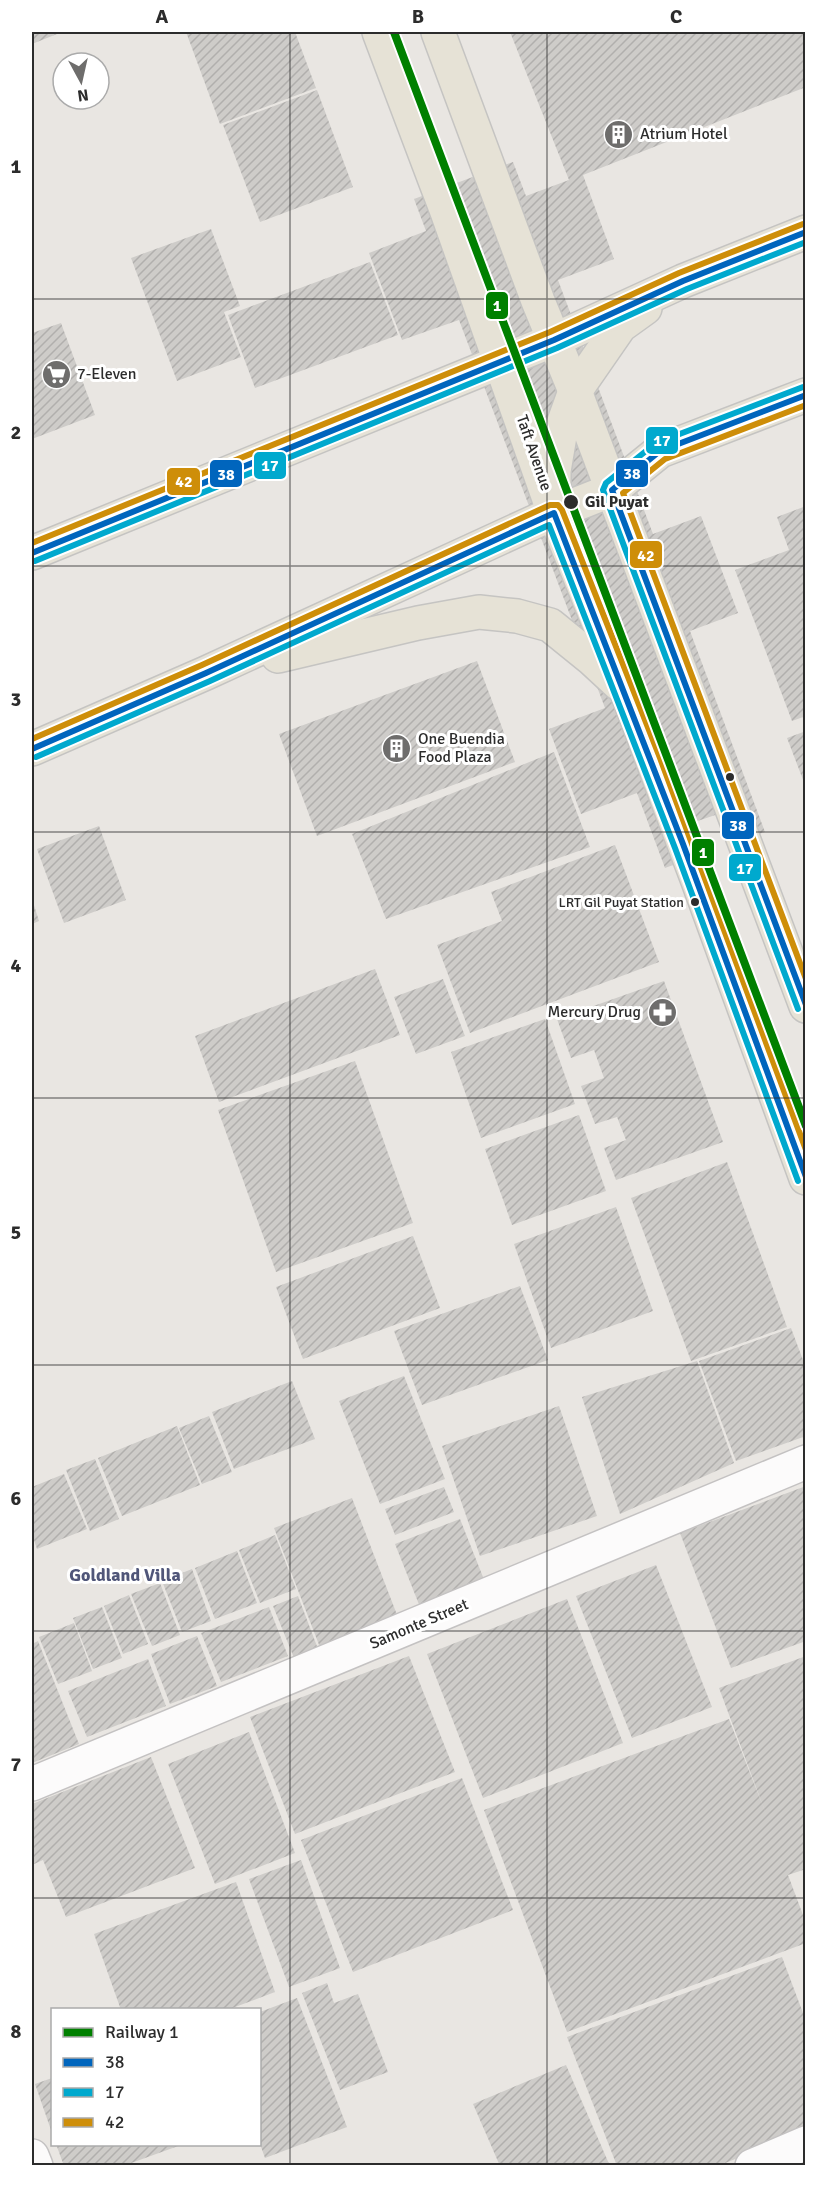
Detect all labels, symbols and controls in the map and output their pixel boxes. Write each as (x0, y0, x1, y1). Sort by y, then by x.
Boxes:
text: A (156, 4, 169, 29)
text: B (412, 4, 424, 29)
text: C (670, 4, 682, 29)
north arrow (51, 51, 111, 111)
text: N (76, 84, 90, 106)
building icon: Atrium Hotel (603, 118, 635, 150)
place label: Atrium Hotel (640, 124, 728, 144)
text: 1 (11, 154, 22, 179)
line badge: 1 (485, 291, 509, 320)
text: 1 (493, 296, 502, 316)
supermarket icon: 7-Eleven (40, 358, 72, 390)
place label: 7-Eleven (77, 364, 136, 384)
street label: Taft Avenue (512, 412, 556, 494)
text: 2 (11, 420, 21, 445)
line badge: 17 (645, 426, 679, 455)
text: 17 (653, 431, 671, 451)
line badge: 17 (253, 451, 287, 480)
text: 17 (261, 456, 279, 476)
line badge: 38 (209, 459, 243, 488)
line badge: 38 (615, 459, 649, 488)
text: 38 (623, 464, 641, 484)
text: 38 (217, 465, 235, 485)
line badge: 42 (166, 467, 201, 496)
text: 42 (175, 472, 193, 492)
place label: Gil Puyat (585, 492, 649, 512)
marker: Gil Puyat (562, 493, 580, 511)
line badge: 42 (629, 540, 663, 569)
text: 42 (637, 546, 655, 566)
text: 3 (11, 687, 21, 712)
place label: One Buendia Food Plaza (418, 729, 505, 767)
building icon: One Buendia Food Plaza (381, 732, 413, 764)
unlabelled marker (724, 771, 736, 783)
line badge: 38 (721, 811, 755, 840)
text: 38 (729, 816, 747, 836)
line badge: 1 (691, 838, 715, 867)
text: 1 (699, 843, 708, 863)
line badge: 17 (728, 853, 762, 882)
text: 17 (736, 859, 754, 879)
place label: LRT Gil Puyat Station (559, 894, 684, 911)
marker: LRT Gil Puyat Station (689, 896, 701, 908)
text: 4 (11, 953, 22, 978)
pharmacy icon: Mercury Drug (646, 996, 678, 1028)
place label: Mercury Drug (547, 1002, 641, 1022)
text: 5 (11, 1220, 21, 1245)
text: 6 (11, 1486, 22, 1511)
district label: Goldland Villa (69, 1564, 181, 1586)
street label: Samonte Street (367, 1594, 472, 1654)
text: 7 (11, 1752, 22, 1777)
legend (51, 2008, 261, 2146)
text: 8 (11, 2019, 22, 2044)
text: Railway 1 (105, 2021, 179, 2043)
text: 38 (105, 2051, 124, 2073)
text: 17 (105, 2081, 124, 2103)
text: 42 (105, 2111, 124, 2133)

